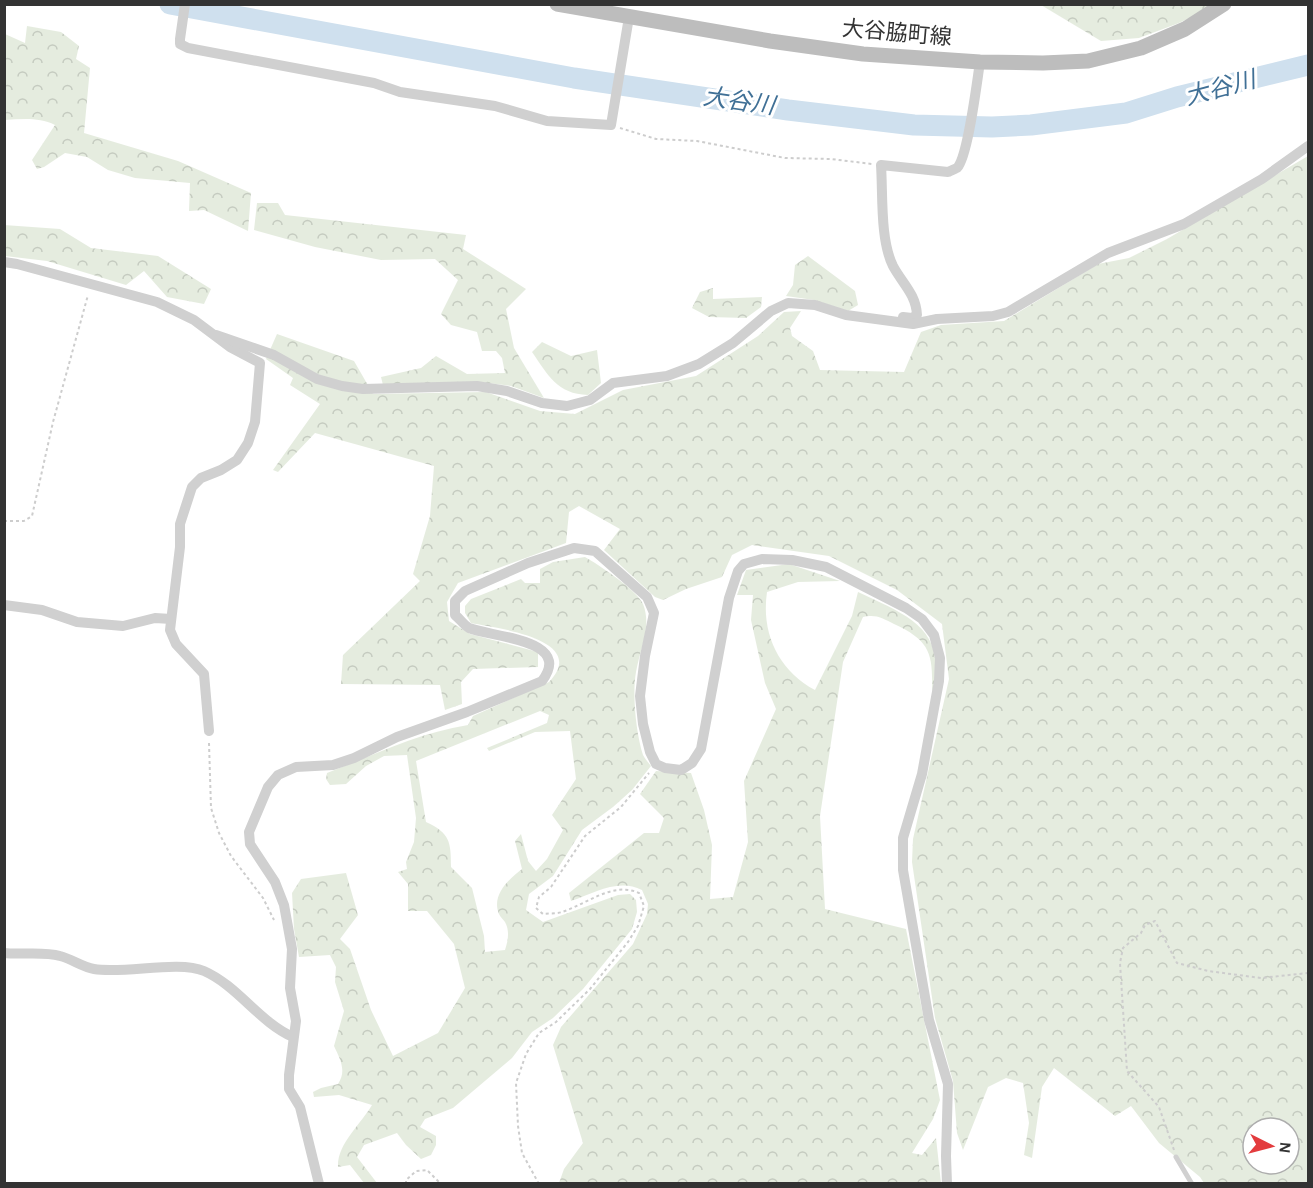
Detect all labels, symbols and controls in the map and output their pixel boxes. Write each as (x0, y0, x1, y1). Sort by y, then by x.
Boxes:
street label: 大谷脇町線 (841, 16, 953, 49)
water label: 大谷川 (1182, 65, 1261, 110)
water label: 大谷川 (702, 83, 779, 119)
north arrow (1241, 1116, 1301, 1176)
text: N (1276, 1141, 1293, 1154)

